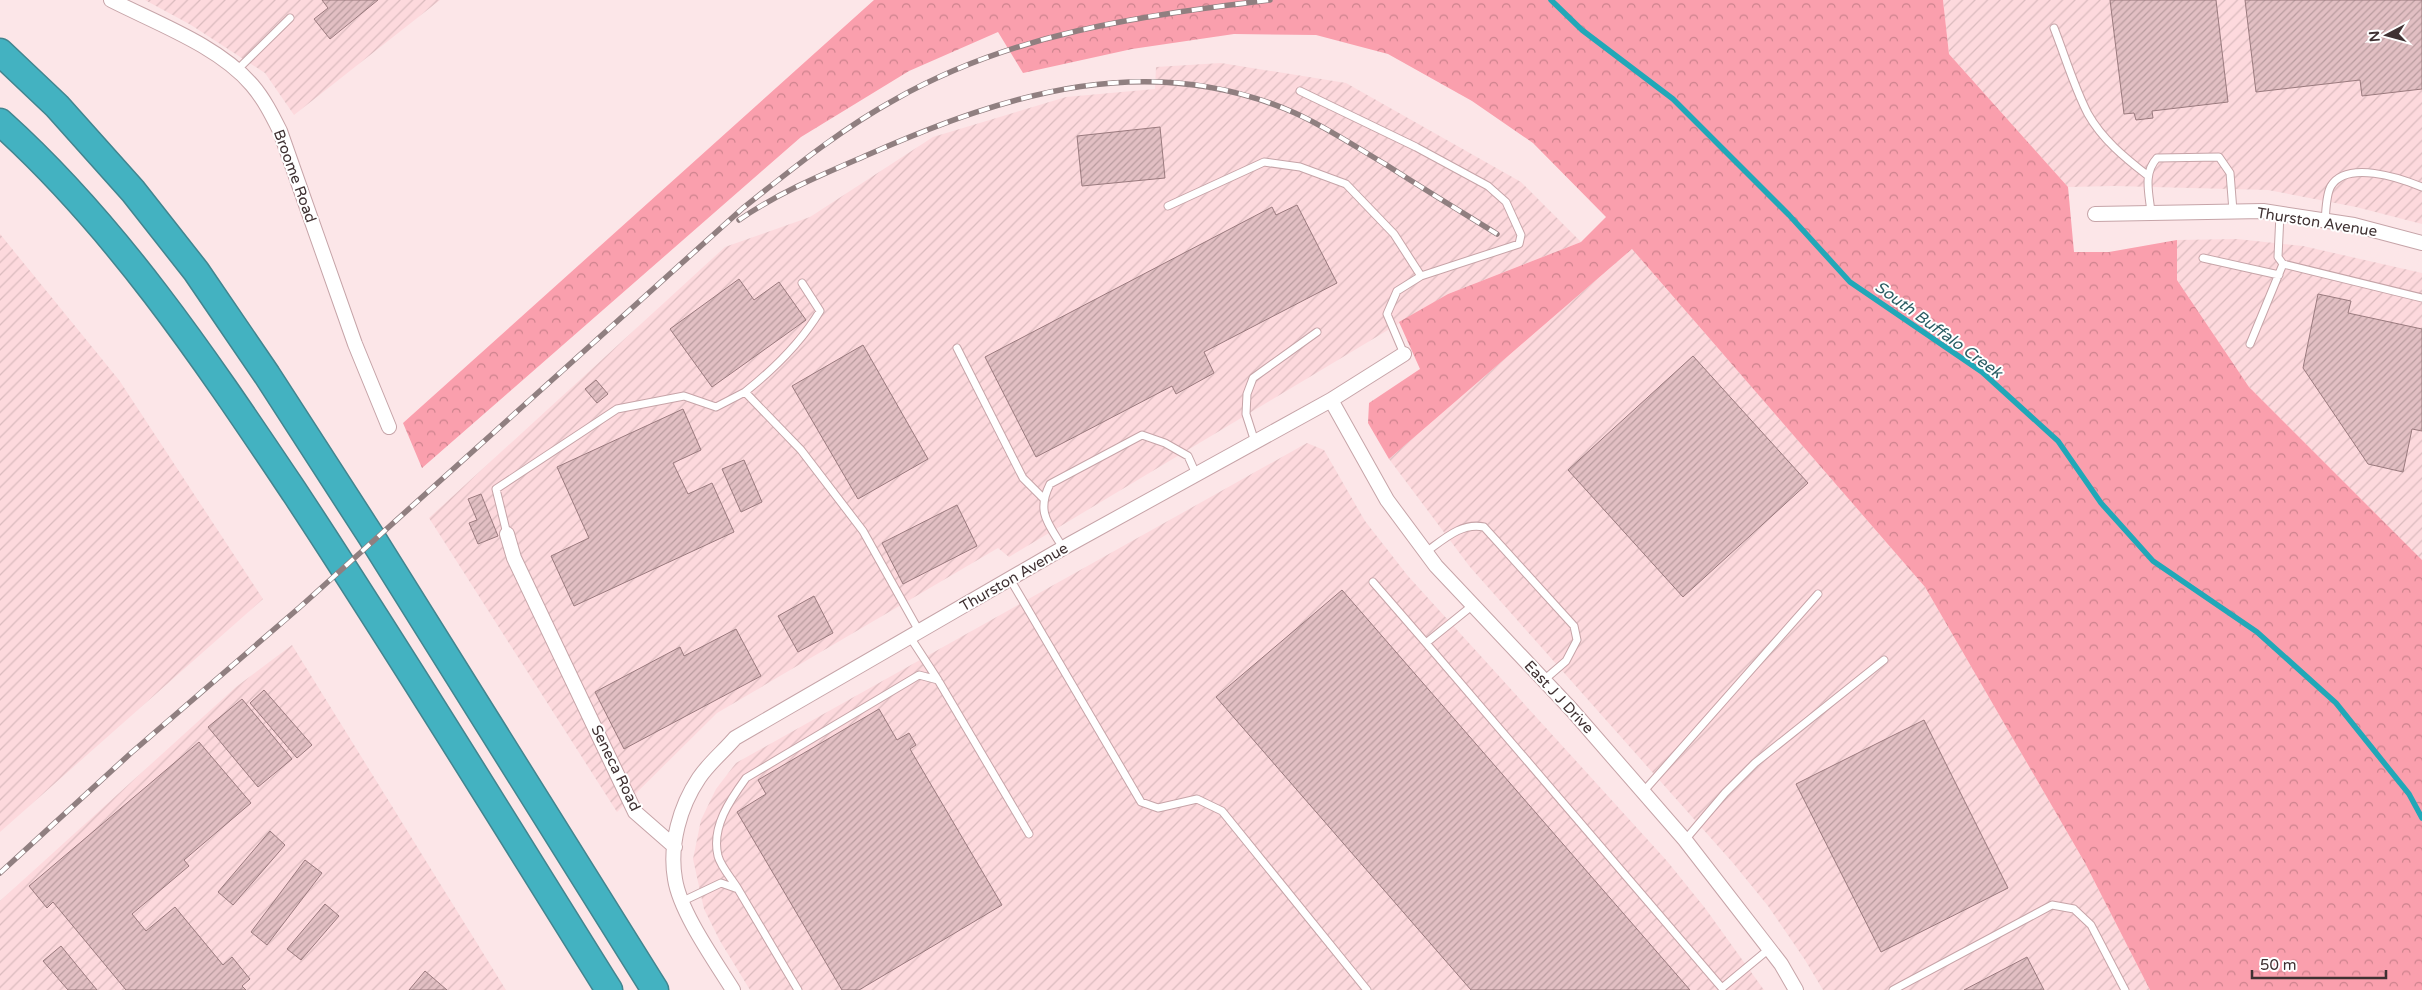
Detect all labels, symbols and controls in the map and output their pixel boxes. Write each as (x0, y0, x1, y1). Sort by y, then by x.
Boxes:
north arrow (2362, 10, 2412, 60)
text: N (2366, 30, 2384, 43)
street label: Broome Road (270, 127, 320, 225)
street label: Thurston Avenue (2256, 204, 2378, 240)
water label: South Buffalo Creek (1871, 277, 2007, 384)
street label: Thurston Avenue (957, 539, 1071, 615)
street label: East J J Drive (1521, 657, 1597, 737)
street label: Seneca Road (587, 722, 645, 814)
scale bar (2252, 948, 2386, 980)
text: 50 m (2260, 956, 2297, 974)

